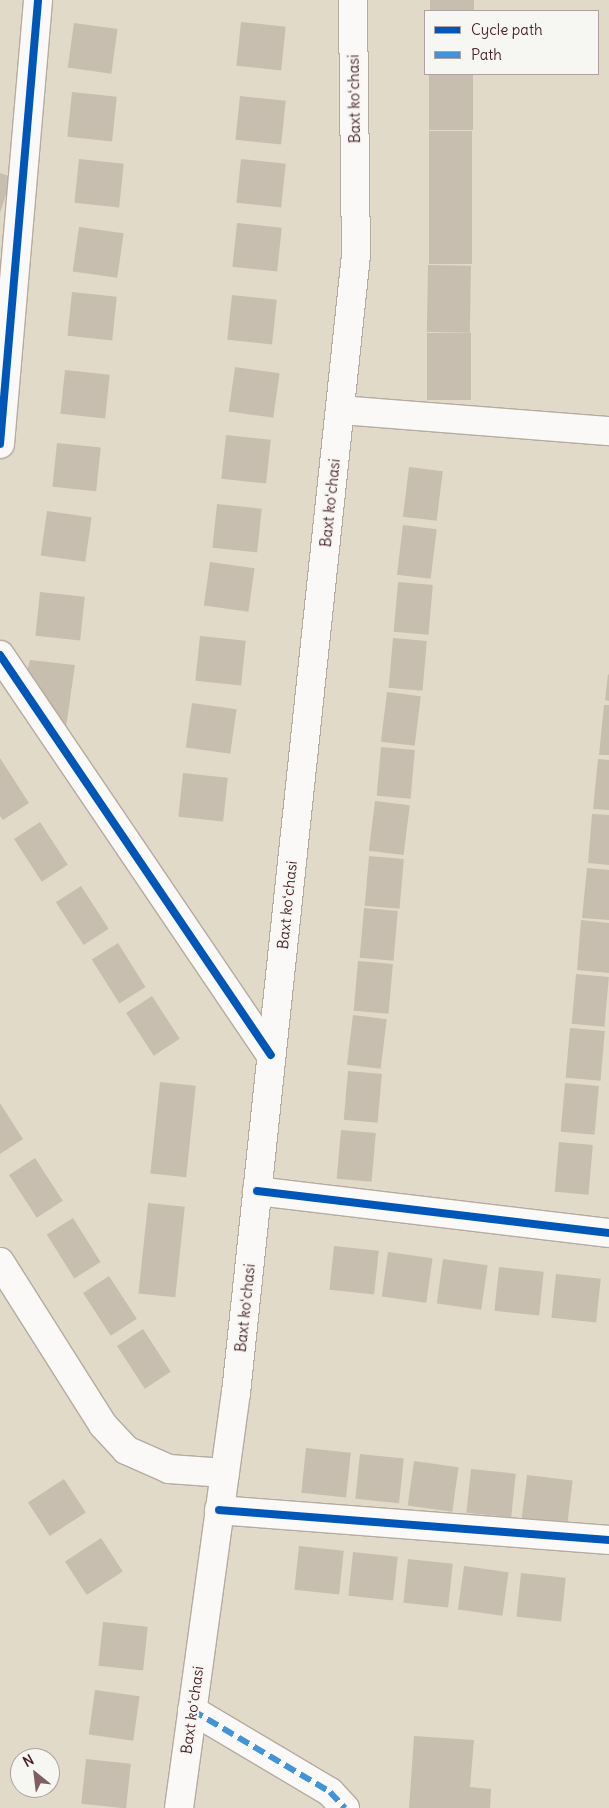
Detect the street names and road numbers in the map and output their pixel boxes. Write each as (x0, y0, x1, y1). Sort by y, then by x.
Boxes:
street label: Baxt koʻchasi (344, 54, 364, 144)
street label: Baxt koʻchasi (316, 458, 344, 548)
street label: Baxt koʻchasi (273, 860, 301, 950)
street label: Baxt koʻchasi (231, 1263, 259, 1353)
street label: Baxt koʻchasi (177, 1665, 207, 1755)

